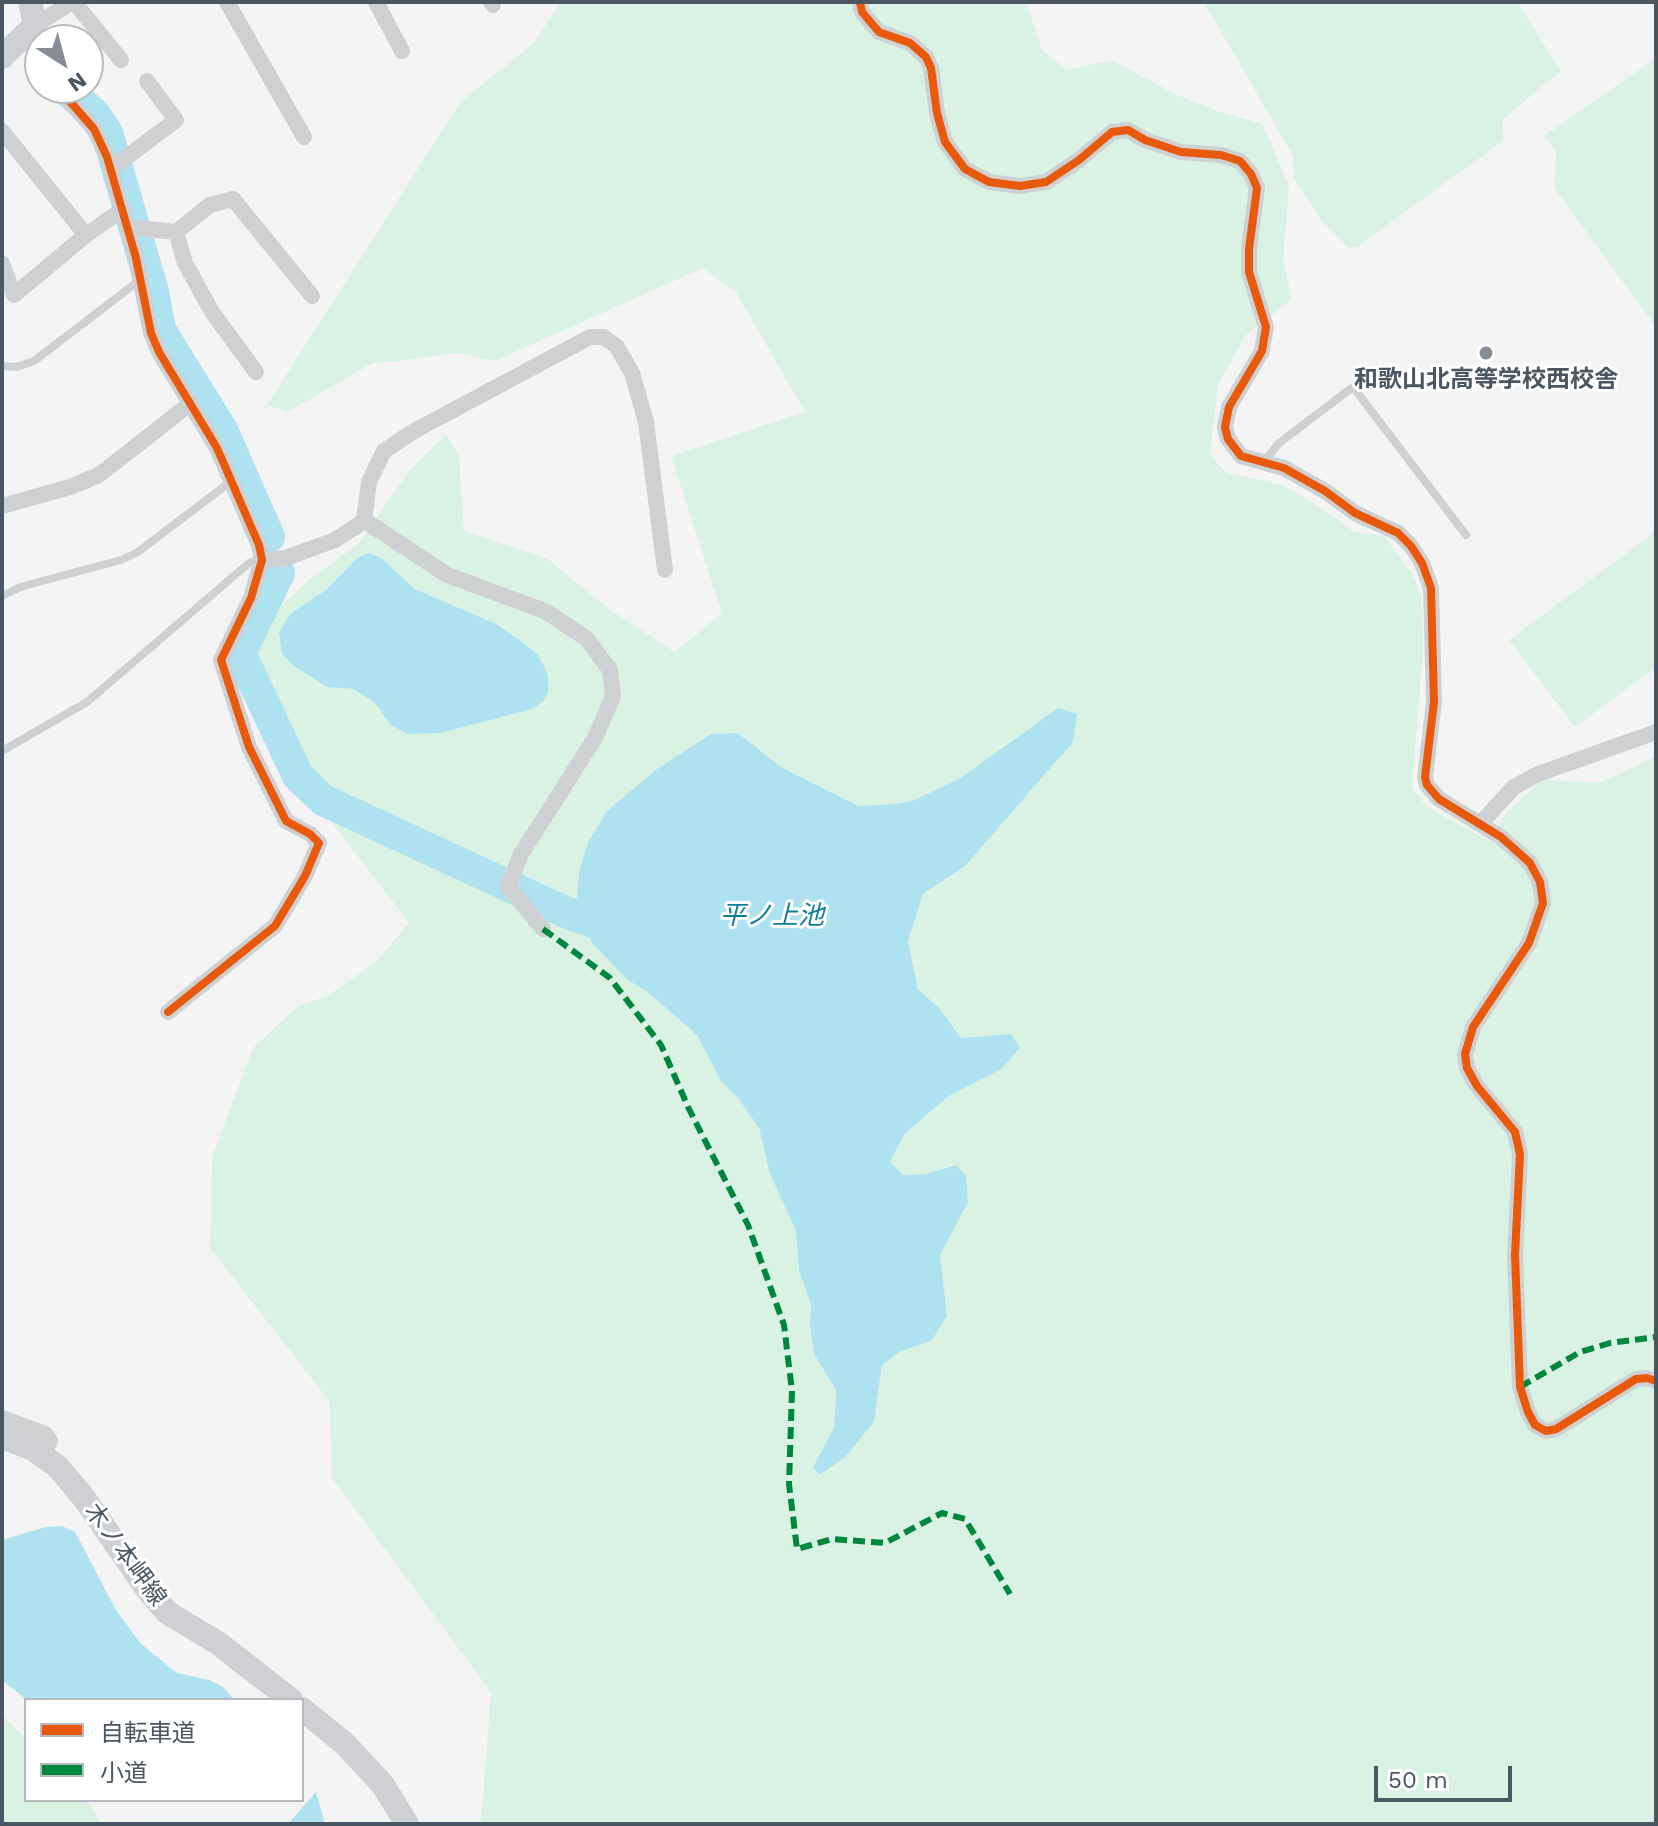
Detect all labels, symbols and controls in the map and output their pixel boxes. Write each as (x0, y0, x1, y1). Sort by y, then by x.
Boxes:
north arrow (24, 24, 104, 104)
text: N (63, 67, 91, 97)
marker: 和歌山北高等学校西校舎 (1477, 344, 1495, 362)
place label: 和歌山北高等学校西校舎 (1354, 366, 1618, 394)
water label: 平ノ上池 (720, 900, 824, 932)
street label: 木ノ本岬線 (78, 1498, 172, 1612)
legend (24, 1698, 304, 1802)
text: 自転車道 (100, 1719, 196, 1747)
scale bar (1378, 1750, 1516, 1800)
text: 小道 (100, 1759, 148, 1787)
text: 50 m (1388, 1766, 1448, 1794)

